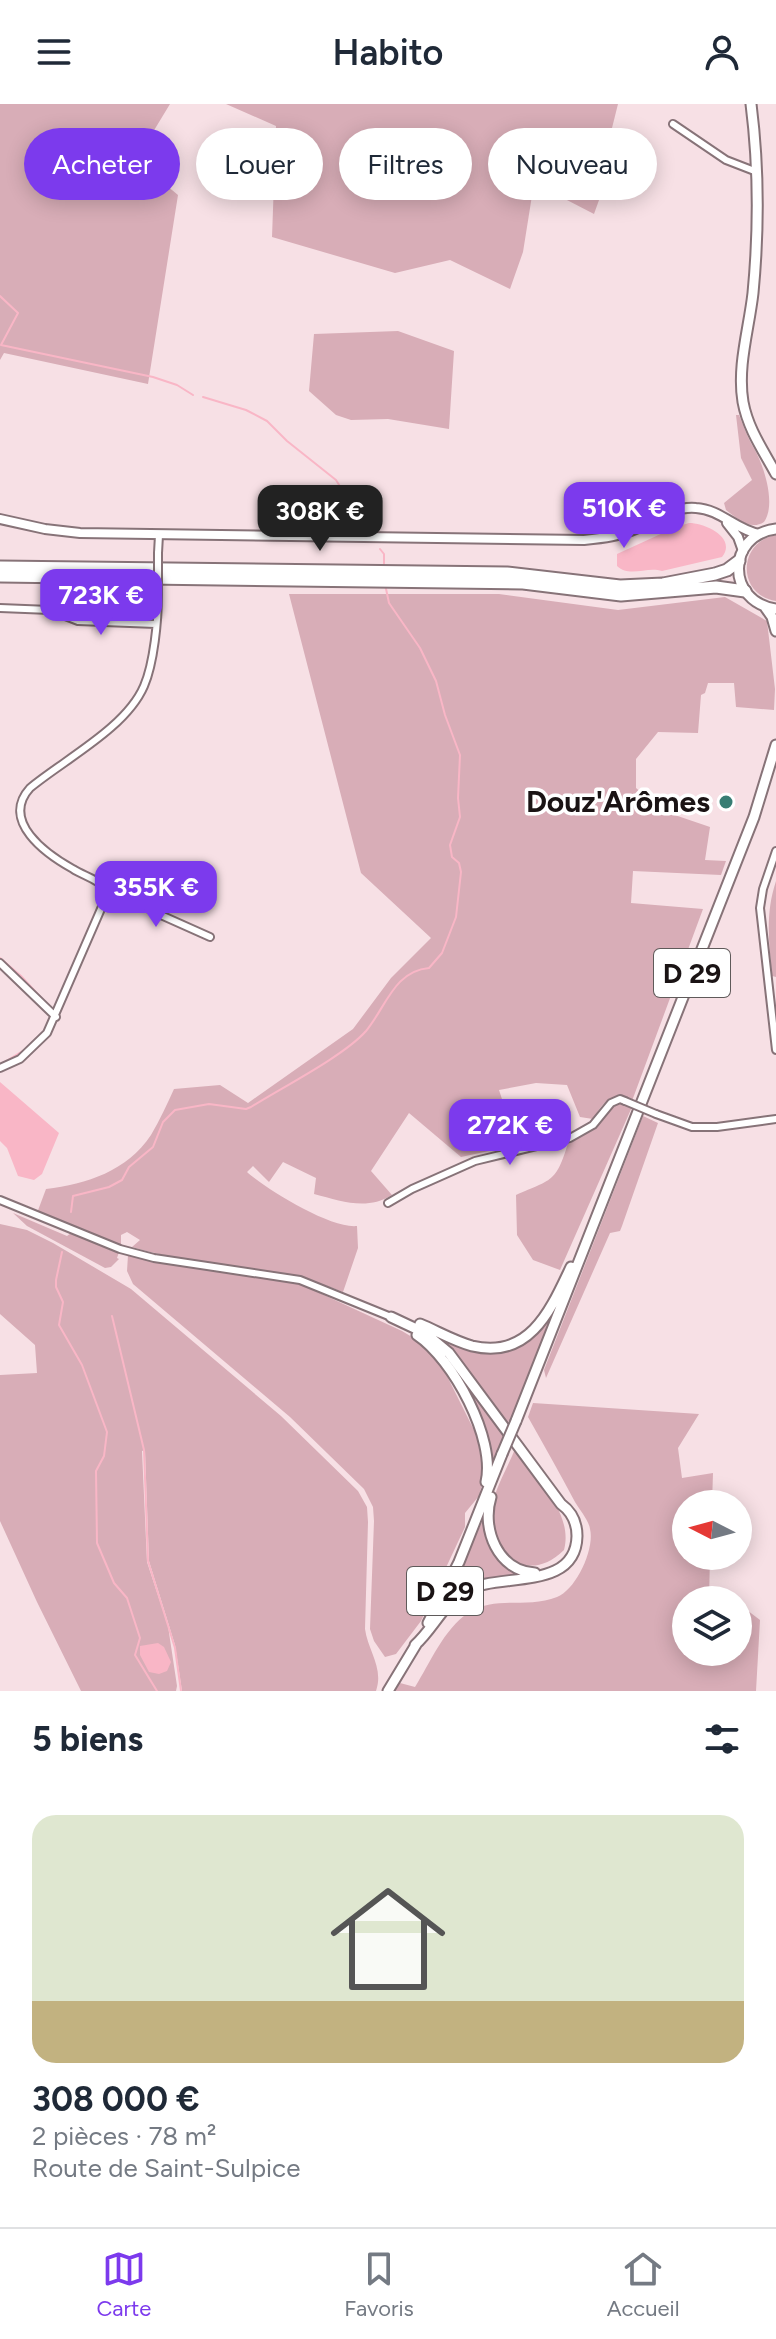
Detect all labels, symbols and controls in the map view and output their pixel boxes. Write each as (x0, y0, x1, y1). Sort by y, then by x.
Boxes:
icon: menu (32, 30, 76, 74)
icon: person (700, 30, 744, 74)
text: Habito (332, 31, 444, 74)
chip: Acheter (24, 128, 180, 200)
chip: Louer (196, 128, 323, 200)
chip: Filtres (339, 128, 472, 200)
chip: Nouveau (488, 128, 657, 200)
pin: 510K € (559, 482, 689, 550)
pin: 308K € (255, 485, 385, 553)
text: 510K € (582, 492, 666, 524)
text: 308K € (276, 495, 364, 527)
pin: 723K € (36, 569, 166, 637)
text: 723K € (58, 579, 144, 611)
place label: Douz'Arômes (526, 783, 710, 820)
marker: Douz'Arômes (717, 793, 735, 811)
pin: 355K € (91, 861, 221, 929)
text: 355K € (113, 871, 199, 903)
road number: D 29 (654, 949, 730, 997)
pin: 272K € (445, 1099, 575, 1167)
text: 272K € (467, 1109, 553, 1141)
north arrow (672, 1490, 752, 1570)
map controls (672, 1490, 752, 1666)
road number: D 29 (407, 1567, 483, 1615)
button: layers (672, 1586, 752, 1666)
icon: filters (700, 1717, 744, 1761)
text: 5 biens (32, 1719, 143, 1760)
icon: home (316, 1867, 460, 2011)
text: 308 000 € (32, 2079, 200, 2120)
text: 2 pièces · 78 m² (32, 2120, 216, 2152)
text: Route de Saint-Sulpice (32, 2152, 300, 2184)
tab: Carte (96, 2247, 151, 2322)
tab: Favoris (344, 2247, 414, 2322)
tab: Accueil (607, 2247, 680, 2322)

